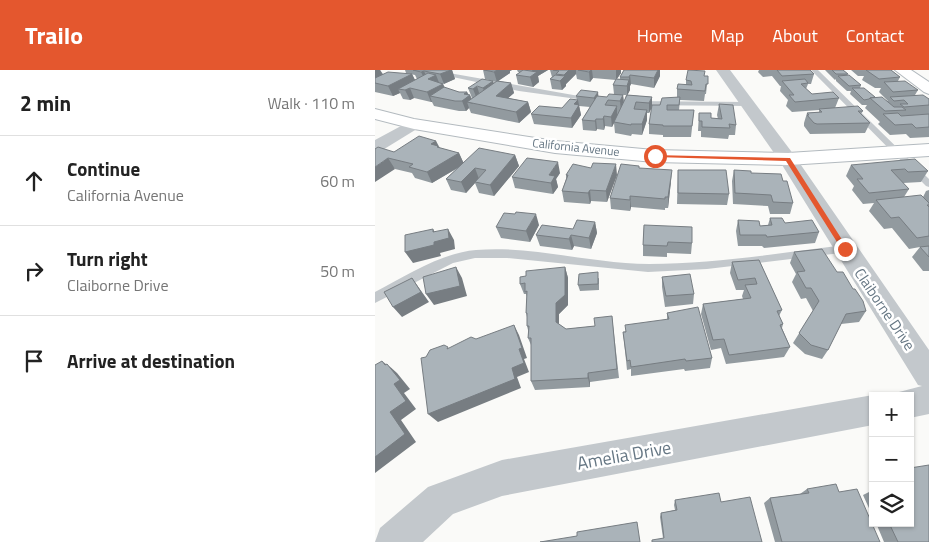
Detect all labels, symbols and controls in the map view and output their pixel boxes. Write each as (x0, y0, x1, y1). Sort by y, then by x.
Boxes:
text: Trailo (25, 17, 83, 53)
text: Home (637, 22, 683, 49)
text: Map (711, 22, 744, 49)
text: About (772, 22, 818, 49)
text: Contact (846, 22, 904, 49)
text: 2 min (20, 87, 71, 119)
text: Walk · 110 m (267, 91, 355, 115)
street label: California Avenue (531, 133, 621, 161)
route start (644, 145, 667, 168)
text: Continue (67, 154, 140, 183)
icon: ahead (20, 167, 48, 195)
text: 60 m (320, 169, 355, 193)
text: California Avenue (67, 183, 184, 207)
route end (834, 238, 857, 261)
text: Turn right (67, 244, 148, 273)
icon: right (20, 257, 48, 285)
text: 50 m (320, 259, 355, 283)
street label: Claiborne Drive (849, 263, 921, 355)
text: Claiborne Drive (67, 273, 169, 297)
text: Arrive at destination (67, 346, 235, 375)
icon: arrive (20, 347, 48, 375)
map controls (869, 392, 914, 527)
button: + (869, 392, 914, 437)
street label: Amelia Drive (575, 433, 673, 477)
button: − (869, 437, 914, 482)
button: layers (869, 482, 914, 527)

